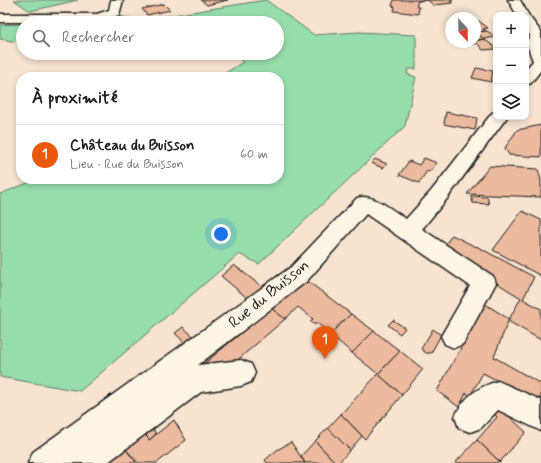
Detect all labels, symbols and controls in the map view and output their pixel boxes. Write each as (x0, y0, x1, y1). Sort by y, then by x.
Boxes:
north arrow (445, 12, 481, 48)
map controls (493, 12, 529, 120)
button: + (493, 12, 529, 48)
search box (16, 16, 284, 60)
icon: search (30, 27, 52, 49)
text: Rechercher (62, 28, 135, 48)
button: − (493, 48, 529, 84)
button: layers (493, 84, 529, 120)
text: À proximité (32, 87, 117, 109)
text: Château du Buisson (70, 136, 194, 156)
text: 1 (42, 146, 48, 163)
text: 60 m (240, 146, 268, 163)
text: Lieu · Rue du Buisson (70, 156, 184, 173)
your location (211, 224, 231, 244)
street label: Rue du Buisson (224, 255, 314, 333)
pin: 1 (312, 326, 338, 359)

